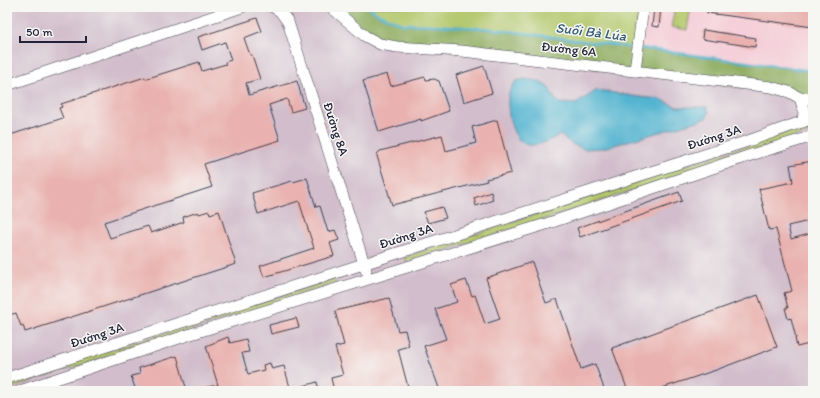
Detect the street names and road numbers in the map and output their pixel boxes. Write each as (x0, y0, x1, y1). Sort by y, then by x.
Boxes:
street label: Đường 6A (541, 39, 598, 59)
street label: Đường 8A (320, 100, 352, 158)
street label: Đường 3A (685, 121, 743, 153)
street label: Đường 3A (377, 220, 435, 252)
street label: Đường 3A (68, 319, 126, 351)

